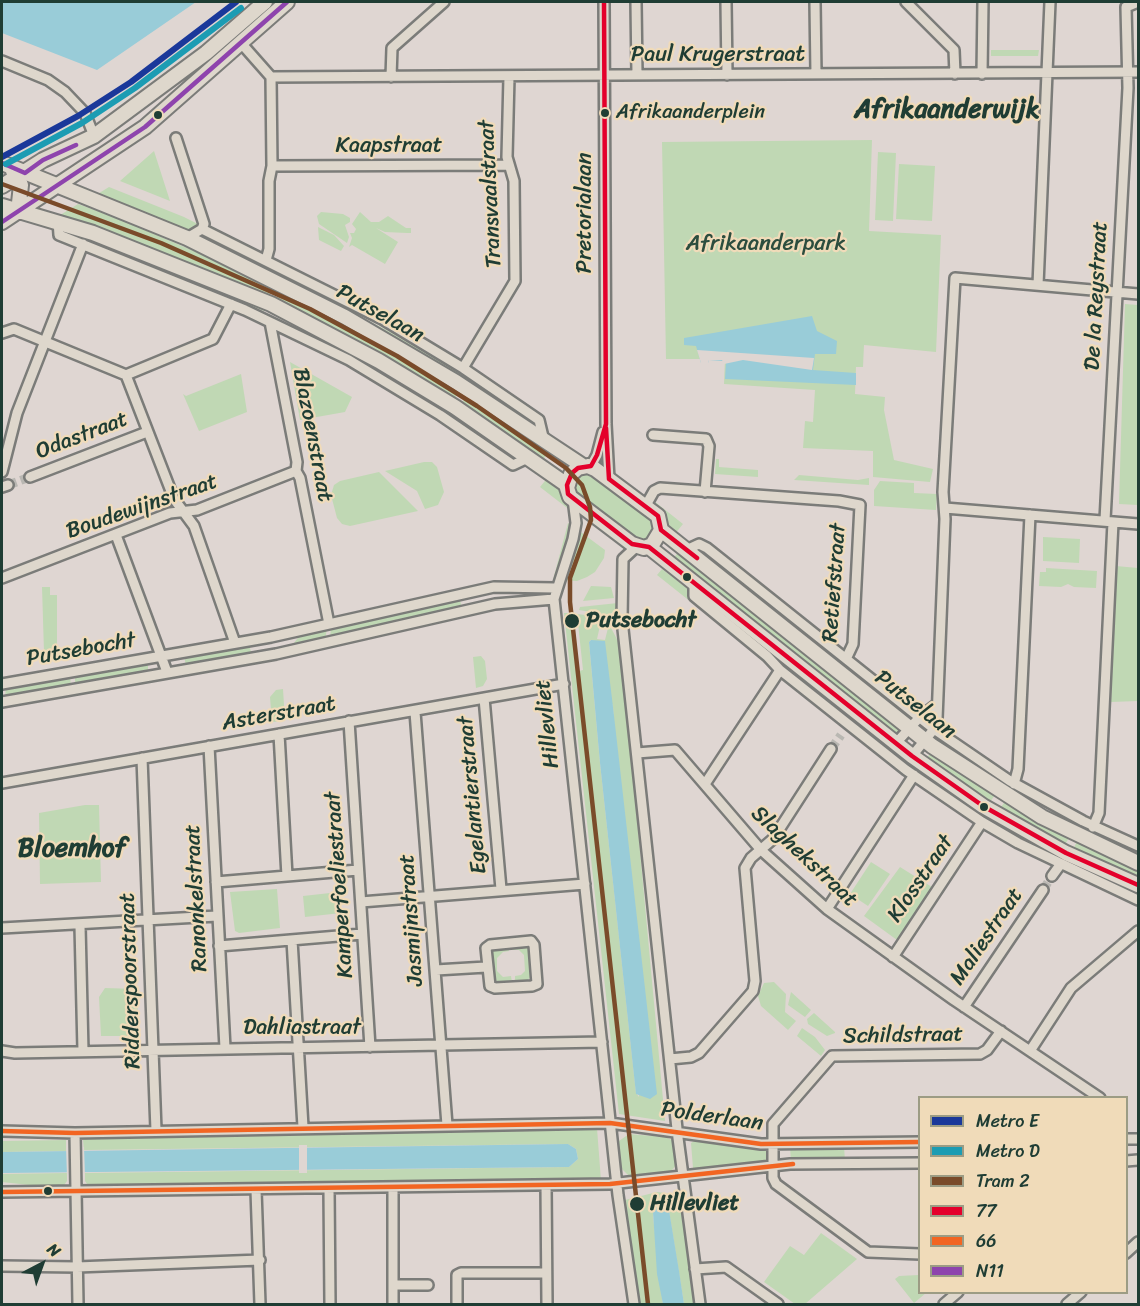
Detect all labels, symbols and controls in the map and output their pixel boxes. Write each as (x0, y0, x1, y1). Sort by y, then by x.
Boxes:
street label: Paul Krugerstraat (631, 42, 805, 68)
district label: Afrikaanderwijk (854, 94, 1040, 126)
place label: Afrikaanderplein (616, 101, 765, 125)
marker: Afrikaanderplein (599, 107, 611, 119)
unlabelled marker (152, 109, 164, 121)
street label: Transvaalstraat (474, 119, 508, 269)
street label: Kaapstraat (336, 133, 442, 159)
street label: Pretorialaan (572, 153, 598, 273)
street label: De la Reystraat (1080, 221, 1114, 371)
park label: Afrikaanderpark (686, 231, 846, 257)
street label: Putselaan (331, 279, 429, 349)
street label: Blazoenstraat (286, 366, 338, 504)
street label: Odastraat (32, 406, 132, 466)
street label: Boudewijnstraat (63, 469, 221, 545)
street label: Retiefstraat (818, 523, 852, 643)
unlabelled marker (681, 571, 693, 583)
place label: Putsebocht (586, 608, 696, 634)
marker: Putsebocht (563, 612, 581, 630)
street label: Putsebocht (24, 627, 138, 673)
street label: Putselaan (869, 665, 961, 745)
street label: Hillevliet (530, 678, 566, 770)
street label: Asterstraat (220, 691, 338, 737)
street label: Egelantierstraat (453, 715, 493, 875)
street label: Kamperfoeliestraat (320, 791, 360, 979)
street label: Slaghekstraat (745, 801, 863, 913)
unlabelled marker (978, 801, 990, 813)
street label: Ranonkelstraat (180, 824, 214, 972)
street label: Klosstraat (882, 830, 960, 928)
district label: Bloemhof (18, 833, 126, 865)
street label: Jasmijnstraat (394, 853, 430, 987)
street label: Maliestraat (945, 883, 1029, 991)
street label: Ridderspoorstraat (115, 892, 147, 1070)
street label: Dahliastraat (243, 1015, 361, 1041)
street label: Schildstraat (843, 1022, 963, 1050)
legend (918, 1096, 1128, 1294)
street label: Polderlaan (659, 1097, 765, 1137)
text: Metro E (976, 1105, 1039, 1137)
text: Metro D (976, 1135, 1040, 1167)
text: Tram 2 (976, 1165, 1030, 1197)
unlabelled marker (42, 1185, 54, 1197)
place label: Hillevliet (650, 1191, 739, 1217)
marker: Hillevliet (628, 1195, 646, 1213)
text: 77 (976, 1195, 997, 1227)
text: 66 (976, 1225, 996, 1257)
north arrow (12, 1234, 72, 1294)
text: N (40, 1235, 68, 1265)
text: N11 (976, 1255, 1004, 1287)

